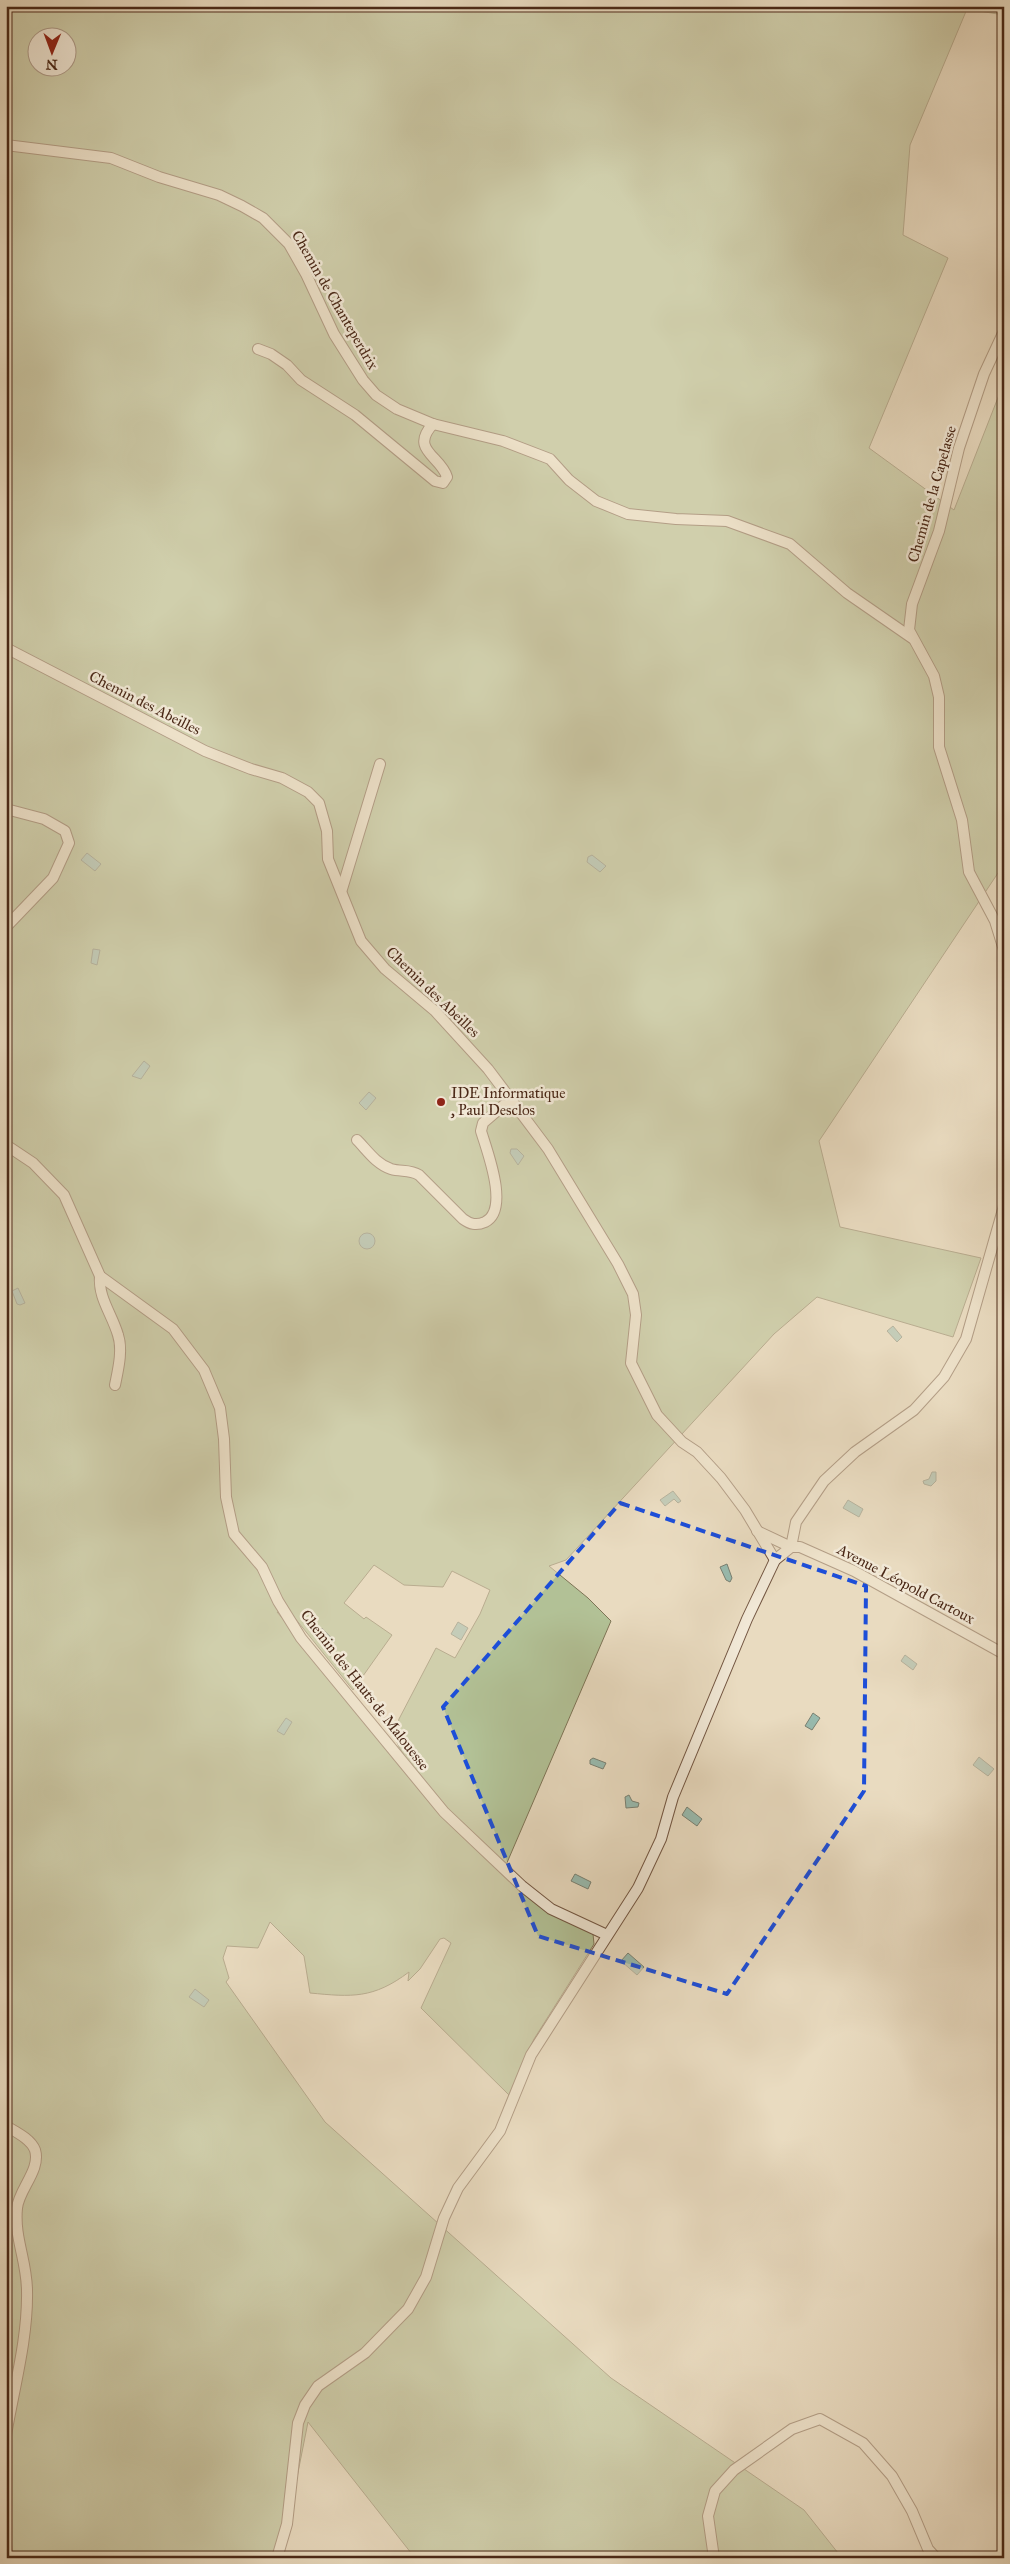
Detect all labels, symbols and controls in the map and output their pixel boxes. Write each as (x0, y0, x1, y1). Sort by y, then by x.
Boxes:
north arrow (28, 28, 78, 78)
text: N (46, 56, 58, 73)
street label: Chemin de Chanteperdrix (288, 227, 382, 373)
street label: Chemin de la Capelasse (904, 424, 960, 564)
street label: Chemin des Abeilles (86, 667, 204, 739)
street label: Chemin des Abeilles (383, 943, 483, 1041)
place label: IDE Informatique , Paul Desclos (450, 1084, 566, 1119)
marker: IDE Informatique , Paul Desclos (435, 1096, 447, 1108)
street label: Avenue Léopold Cartoux (833, 1540, 978, 1628)
street label: Chemin des Hauts de Malouesse (297, 1606, 433, 1774)

